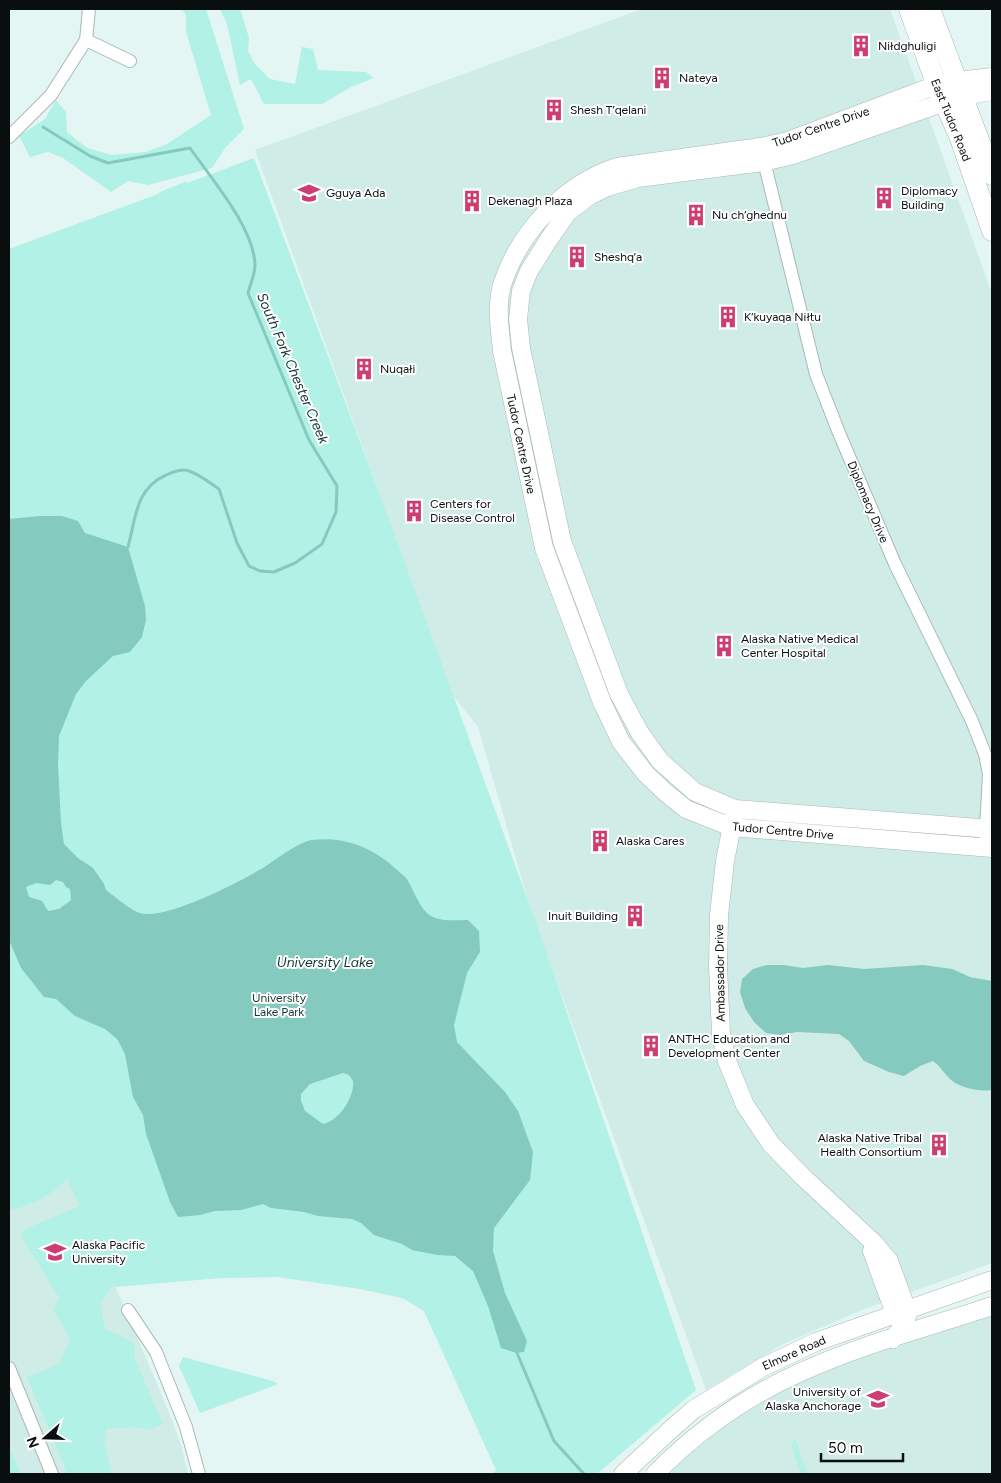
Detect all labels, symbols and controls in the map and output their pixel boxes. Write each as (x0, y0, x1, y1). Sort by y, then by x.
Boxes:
building icon: Niłdghuligi (848, 33, 874, 59)
place label: Niłdghuligi (878, 39, 936, 53)
building icon: Nateya (649, 65, 675, 91)
place label: Nateya (679, 71, 718, 85)
street label: East Tudor Road (928, 77, 974, 163)
building icon: Shesh T’qelani (541, 97, 567, 123)
place label: Shesh T’qelani (570, 103, 646, 117)
street label: Tudor Centre Drive (771, 104, 872, 150)
school or university icon: Gguya Ada (296, 180, 322, 206)
place label: Diplomacy Building (901, 184, 958, 212)
building icon: Diplomacy Building (871, 185, 897, 211)
place label: Gguya Ada (326, 186, 385, 200)
building icon: Dekenagh Plaza (459, 188, 485, 214)
place label: Dekenagh Plaza (488, 194, 572, 208)
building icon: Nu ch’ghednu (683, 202, 709, 228)
place label: Nu ch’ghednu (712, 208, 787, 222)
building icon: Sheshq’a (564, 244, 590, 270)
place label: Sheshq’a (594, 250, 642, 264)
water label: South Fork Chester Creek (253, 290, 333, 447)
building icon: K’kuyaqa Niłtu (715, 304, 741, 330)
place label: K’kuyaqa Niłtu (744, 310, 821, 324)
building icon: Nuqałi (351, 356, 377, 382)
place label: Nuqałi (380, 362, 415, 376)
street label: Tudor Centre Drive (504, 393, 538, 496)
street label: Diplomacy Drive (844, 459, 892, 545)
place label: Centers for Disease Control (430, 497, 515, 525)
building icon: Centers for Disease Control (401, 498, 427, 524)
place label: Alaska Native Medical Center Hospital (741, 632, 858, 660)
building icon: Alaska Native Medical Center Hospital (711, 633, 737, 659)
street label: Tudor Centre Drive (732, 820, 835, 842)
building icon: Alaska Cares (587, 828, 613, 854)
place label: Alaska Cares (616, 834, 685, 848)
building icon: Inuit Building (622, 903, 648, 929)
place label: Inuit Building (548, 909, 618, 923)
street label: Ambassador Drive (712, 924, 728, 1022)
water label: University Lake (277, 954, 374, 971)
park label: University Lake Park (252, 991, 307, 1019)
place label: ANTHC Education and Development Center (668, 1032, 790, 1060)
building icon: ANTHC Education and Development Center (638, 1033, 664, 1059)
place label: Alaska Native Tribal Health Consortium (818, 1131, 922, 1159)
building icon: Alaska Native Tribal Health Consortium (926, 1132, 952, 1158)
place label: Alaska Pacific University (72, 1238, 146, 1266)
school or university icon: Alaska Pacific University (42, 1239, 68, 1265)
street label: Elmore Road (760, 1333, 828, 1373)
place label: University of Alaska Anchorage (765, 1385, 862, 1413)
school or university icon: University of Alaska Anchorage (865, 1386, 891, 1412)
north arrow (20, 1413, 70, 1463)
scale bar (821, 1430, 904, 1462)
text: N (23, 1434, 43, 1450)
text: 50 m (828, 1439, 863, 1457)

